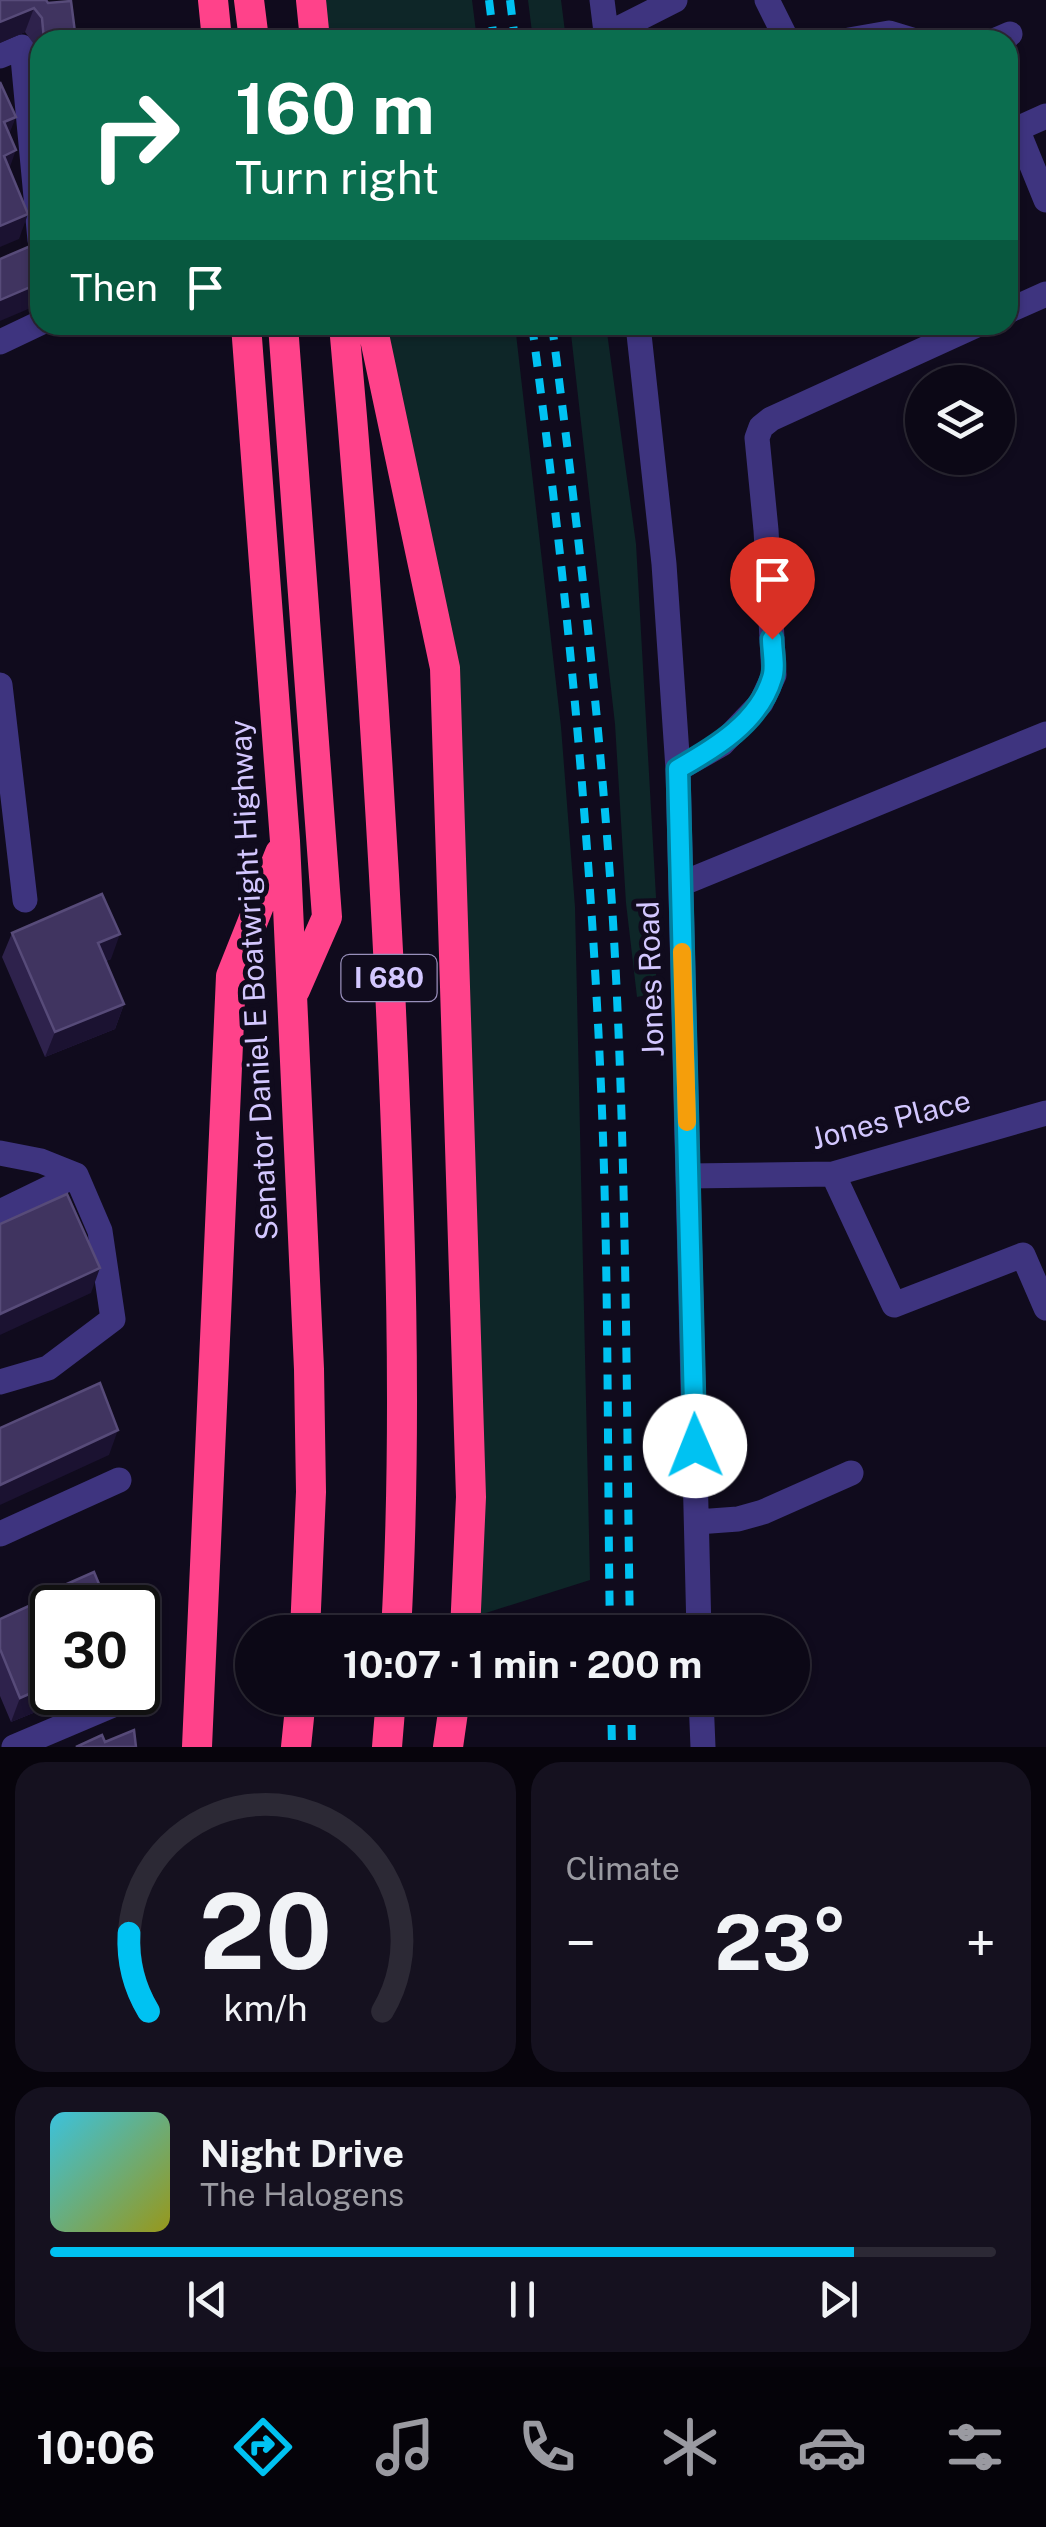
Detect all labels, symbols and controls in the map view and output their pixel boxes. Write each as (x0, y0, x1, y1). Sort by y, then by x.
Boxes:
text: 160 m (235, 67, 435, 150)
icon: right (70, 70, 200, 200)
text: Turn right (235, 151, 439, 204)
icon: arrive (178, 260, 233, 315)
text: Then (70, 265, 158, 310)
map controls (905, 365, 1015, 475)
button: layers (905, 365, 1015, 475)
pin (730, 537, 815, 640)
icon: arrive (745, 552, 800, 607)
street label: Senator Daniel E Boatwright Highway (221, 719, 285, 1241)
street label: Jones Road (629, 900, 671, 1058)
road number: I 680 (342, 955, 436, 1001)
street label: Jones Place (807, 1082, 974, 1156)
position arrow (643, 1394, 747, 1498)
speed limit sign: 30 (30, 1585, 160, 1715)
text: 10:07 · 1 min · 200 m (343, 1642, 702, 1687)
text: Climate (566, 1850, 680, 1887)
text: 20 (199, 1870, 332, 1992)
text: 23° (714, 1899, 847, 1987)
text: − (566, 1911, 596, 1975)
text: + (966, 1911, 996, 1975)
text: km/h (223, 1987, 307, 2029)
text: Night Drive (200, 2131, 404, 2176)
text: The Halogens (200, 2176, 404, 2213)
icon: previous (180, 2272, 235, 2327)
icon: pause (495, 2272, 550, 2327)
icon: next (811, 2272, 866, 2327)
icon: directions (228, 2412, 298, 2482)
icon: music (370, 2412, 440, 2482)
icon: phone (512, 2412, 582, 2482)
icon: climate (655, 2412, 725, 2482)
icon: car (797, 2412, 867, 2482)
icon: filters (940, 2412, 1010, 2482)
text: 10:06 (36, 2421, 155, 2474)

